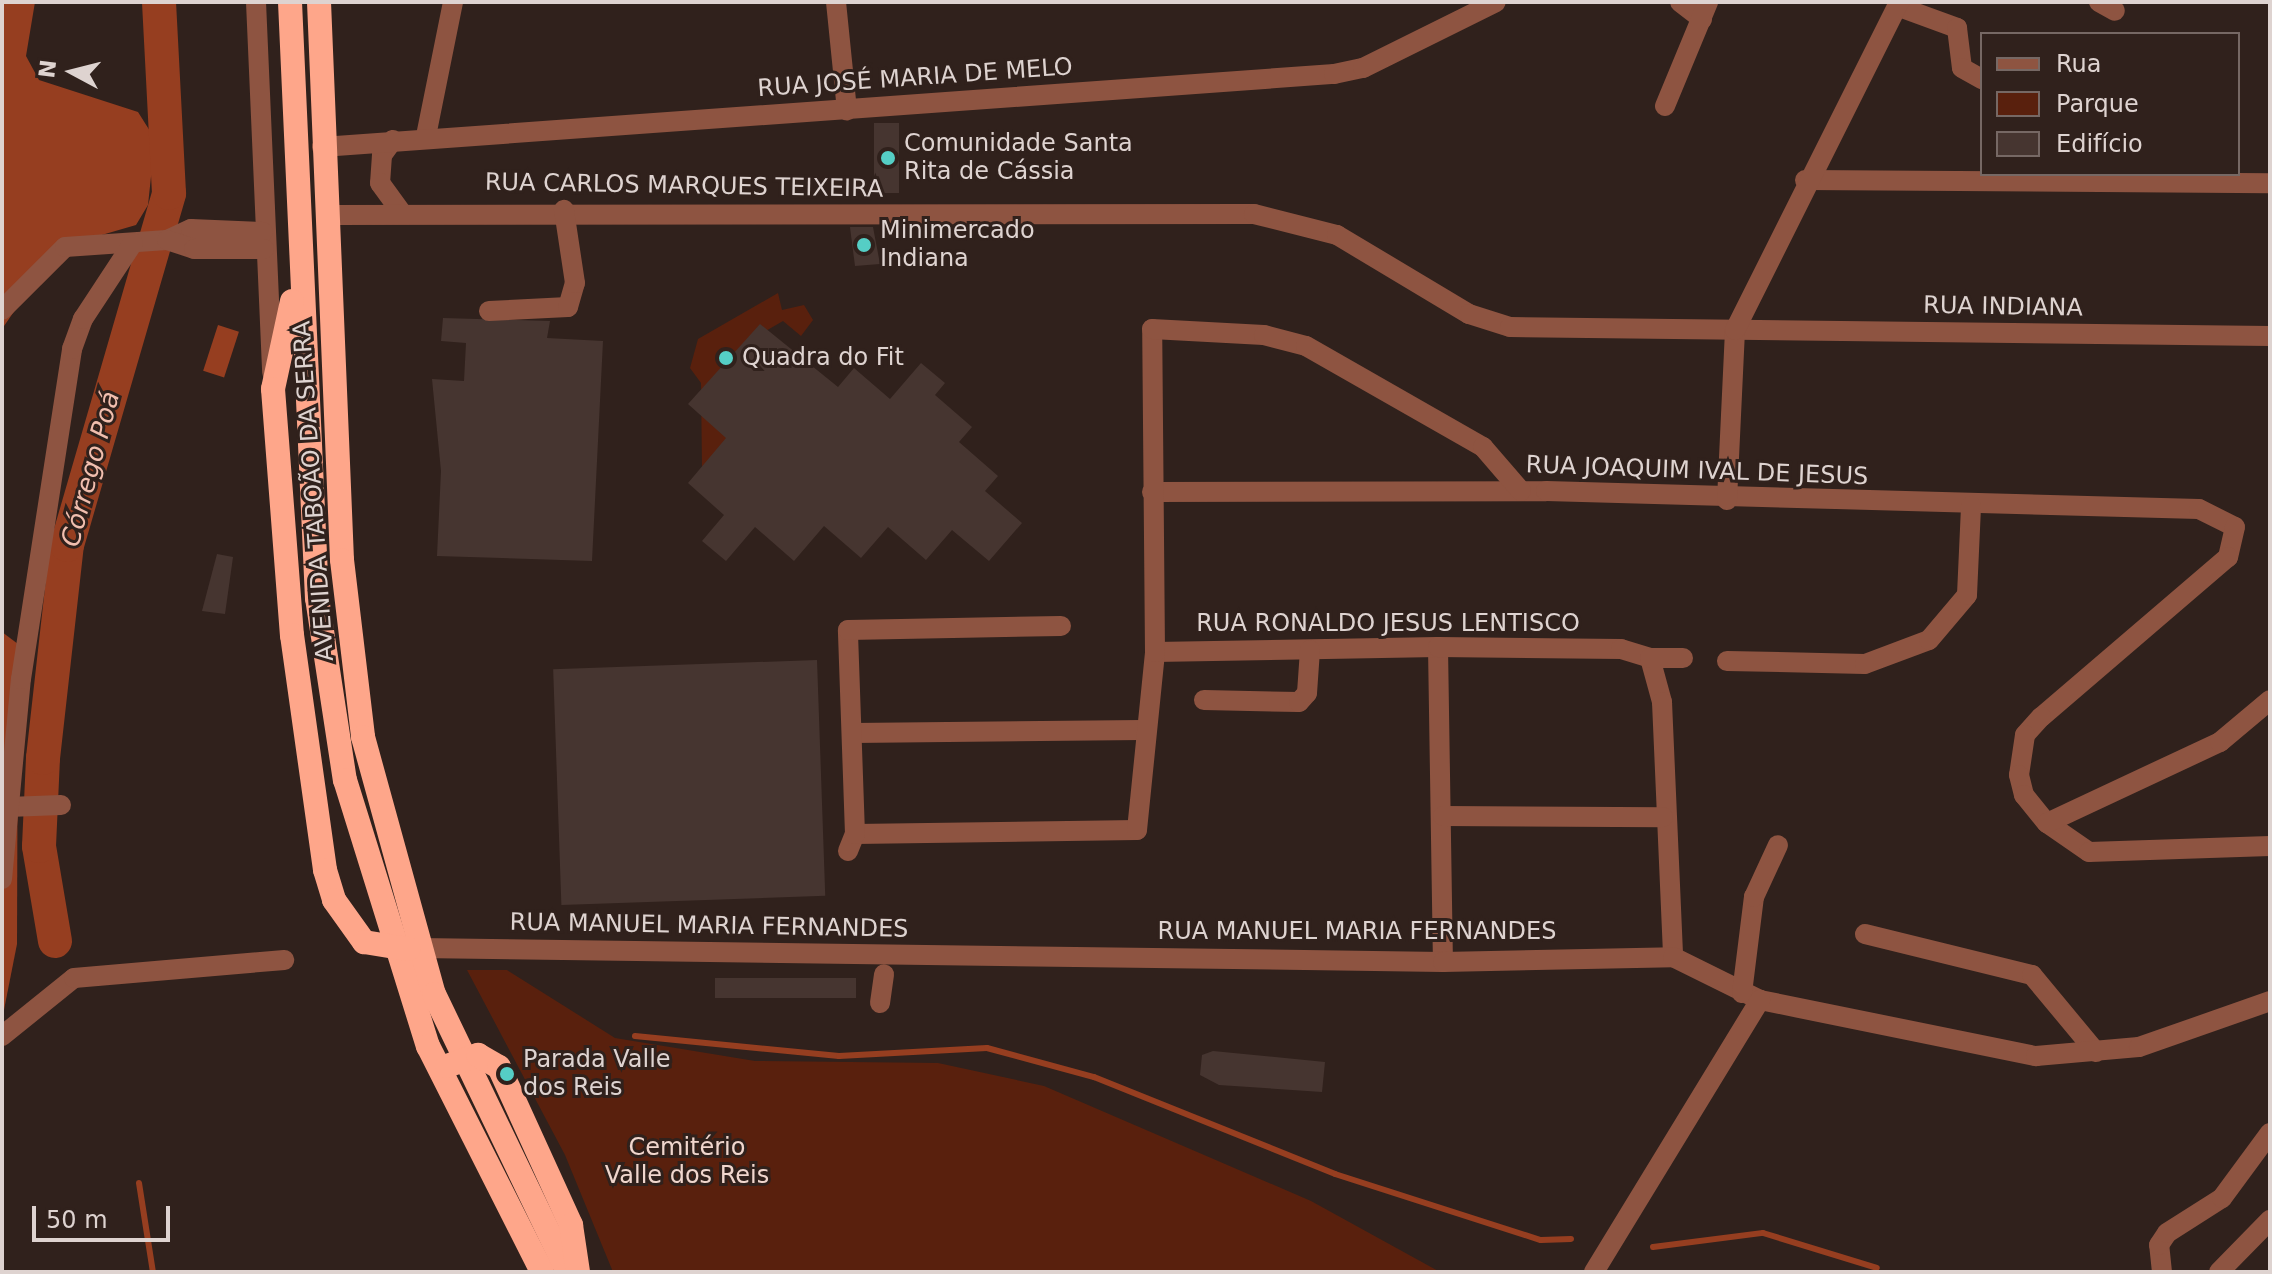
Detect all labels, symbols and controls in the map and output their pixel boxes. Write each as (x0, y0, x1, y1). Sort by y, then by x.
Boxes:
north arrow (32, 32, 112, 112)
legend (1980, 32, 2240, 176)
text: Rua (2056, 50, 2102, 78)
street label: RUA JOSÉ MARIA DE MELO (756, 53, 1074, 103)
text: N (34, 58, 61, 80)
text: Parque (2056, 90, 2139, 118)
place label: Comunidade Santa Rita de Cássia (904, 130, 1133, 186)
text: Edifício (2056, 130, 2143, 158)
marker: Comunidade Santa Rita de Cássia (879, 149, 897, 167)
street label: RUA CARLOS MARQUES TEIXEIRA (485, 168, 883, 204)
place label: Minimercado Indiana (880, 217, 1035, 273)
marker: Minimercado Indiana (855, 236, 873, 254)
street label: RUA INDIANA (1923, 291, 2083, 323)
street label: AVENIDA TABOÃO DA SERRA (288, 320, 340, 662)
place label: Quadra do Fit (742, 344, 904, 372)
marker: Quadra do Fit (717, 349, 735, 367)
water label: Córrego Poá (55, 388, 127, 550)
street label: RUA JOAQUIM IVAL DE JESUS (1525, 451, 1869, 491)
street label: RUA RONALDO JESUS LENTISCO (1196, 610, 1580, 638)
street label: RUA MANUEL MARIA FERNANDES (509, 908, 909, 944)
street label: RUA MANUEL MARIA FERNANDES (1158, 918, 1556, 946)
place label: Parada Valle dos Reis (523, 1046, 671, 1102)
marker: Parada Valle dos Reis (498, 1065, 516, 1083)
park label: Cemitério Valle dos Reis (605, 1134, 769, 1190)
scale bar (36, 1190, 174, 1240)
text: 50 m (46, 1206, 108, 1234)

